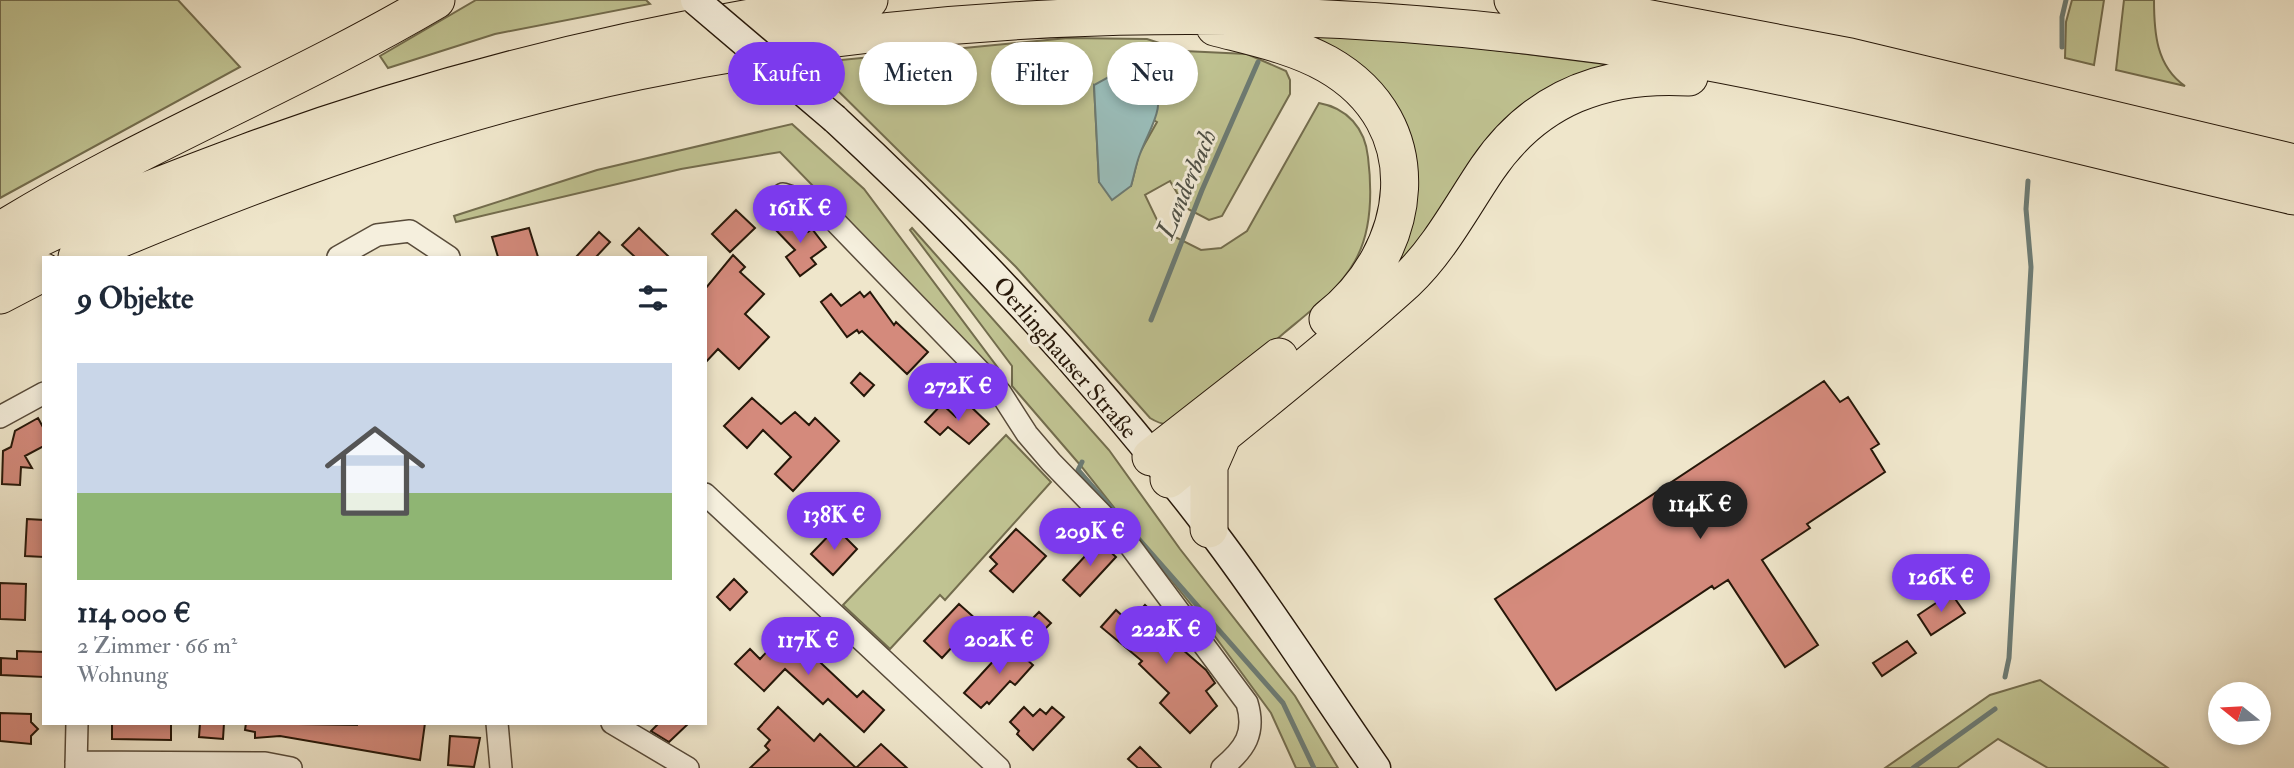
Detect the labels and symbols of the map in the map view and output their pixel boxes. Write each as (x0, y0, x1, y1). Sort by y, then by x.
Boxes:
water label: Landerbach (1149, 125, 1224, 244)
pin: 161K € (743, 186, 857, 245)
street label: Oerlinghauser Straße (986, 270, 1144, 446)
pin: 272K € (901, 364, 1015, 423)
pin: 114K € (1643, 482, 1757, 541)
pin: 138K € (777, 492, 891, 552)
pin: 209K € (1033, 508, 1147, 568)
pin: 126K € (1884, 554, 1998, 614)
pin: 222K € (1109, 606, 1223, 666)
pin: 202K € (942, 616, 1056, 676)
pin: 117K € (751, 618, 865, 677)
north arrow (2208, 682, 2272, 746)

